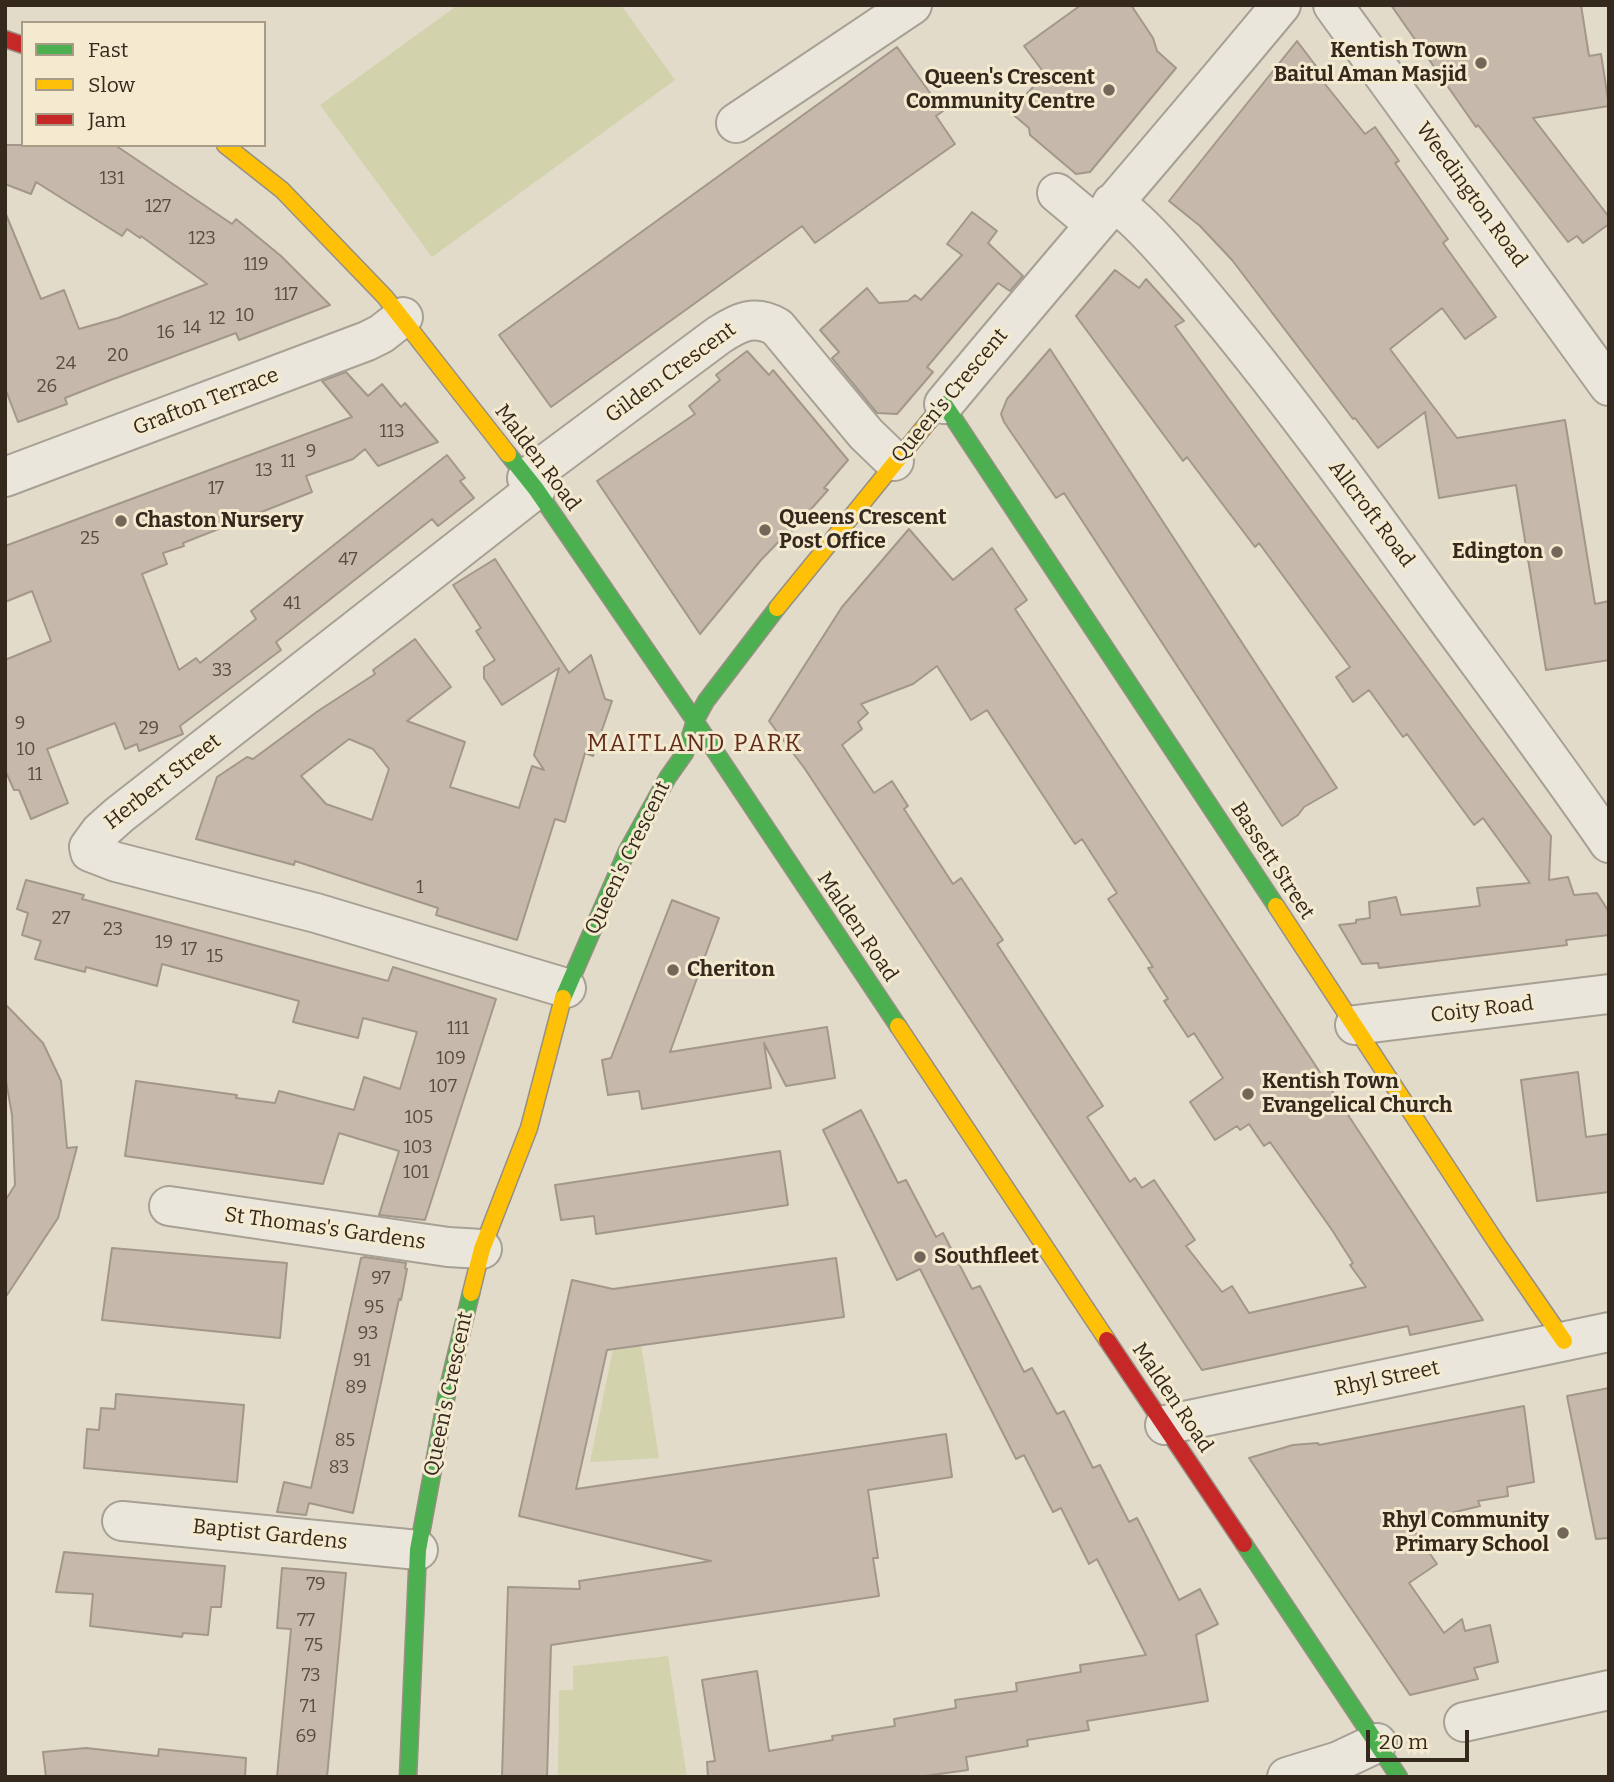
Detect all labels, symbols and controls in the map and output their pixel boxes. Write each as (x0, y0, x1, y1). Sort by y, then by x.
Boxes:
legend (21, 21, 266, 147)
text: Fast (88, 37, 128, 63)
place label: Kentish Town Baitul Aman Masjid (1274, 38, 1467, 88)
marker: Kentish Town Baitul Aman Masjid (1473, 55, 1489, 71)
place label: Queen's Crescent Community Centre (906, 65, 1095, 115)
text: Slow (88, 72, 135, 98)
marker: Queen's Crescent Community Centre (1101, 82, 1117, 98)
text: Jam (88, 107, 126, 133)
street label: Weedington Road (1410, 118, 1532, 272)
house number: 131 (100, 168, 124, 190)
house number: 127 (145, 196, 171, 218)
house number: 123 (188, 228, 216, 250)
house number: 119 (243, 254, 269, 276)
house number: 117 (274, 284, 298, 306)
house number: 10 (236, 305, 254, 327)
house number: 12 (208, 308, 226, 330)
house number: 14 (183, 317, 201, 339)
street label: Gilden Crescent (601, 317, 741, 429)
house number: 16 (157, 322, 175, 344)
street label: Queen's Crescent (886, 324, 1014, 468)
house number: 20 (107, 345, 129, 367)
house number: 24 (56, 353, 76, 375)
street label: Grafton Terrace (130, 363, 282, 441)
house number: 26 (37, 376, 57, 398)
street label: Malden Road (489, 400, 585, 516)
house number: 113 (380, 421, 404, 443)
house number: 9 (306, 441, 316, 463)
house number: 11 (281, 451, 295, 473)
street label: Allcroft Road (1323, 456, 1419, 572)
house number: 13 (255, 460, 273, 482)
house number: 17 (208, 478, 224, 500)
place label: Queens Crescent Post Office (779, 505, 946, 555)
place label: Chaston Nursery (135, 508, 304, 534)
marker: Chaston Nursery (113, 513, 129, 529)
marker: Queens Crescent Post Office (757, 522, 773, 538)
house number: 25 (80, 528, 100, 550)
place label: Edington (1452, 539, 1543, 565)
marker: Edington (1549, 544, 1565, 560)
house number: 47 (338, 549, 358, 571)
house number: 41 (283, 593, 301, 615)
house number: 33 (212, 660, 232, 682)
house number: 9 (15, 713, 25, 735)
house number: 29 (139, 718, 159, 740)
street label: Herbert Street (100, 729, 226, 835)
district label: MAITLAND PARK (588, 730, 802, 758)
house number: 10 (17, 739, 35, 761)
house number: 11 (28, 764, 42, 786)
street label: Queen's Crescent (580, 777, 676, 939)
street label: Bassett Street (1225, 798, 1319, 924)
street label: Malden Road (811, 867, 903, 987)
house number: 1 (416, 877, 424, 899)
house number: 27 (52, 908, 70, 930)
house number: 23 (103, 919, 123, 941)
house number: 19 (155, 932, 173, 954)
house number: 17 (181, 939, 197, 961)
house number: 15 (207, 946, 223, 968)
place label: Cheriton (687, 957, 775, 983)
marker: Cheriton (665, 962, 681, 978)
street label: Coity Road (1429, 991, 1535, 1029)
house number: 111 (447, 1018, 469, 1040)
house number: 109 (436, 1048, 466, 1070)
place label: Kentish Town Evangelical Church (1262, 1069, 1452, 1119)
house number: 107 (429, 1076, 457, 1098)
marker: Kentish Town Evangelical Church (1240, 1086, 1256, 1102)
house number: 105 (405, 1107, 433, 1129)
house number: 103 (403, 1137, 433, 1159)
house number: 101 (403, 1162, 429, 1184)
street label: St Thomas's Gardens (223, 1202, 427, 1256)
place label: Southfleet (934, 1244, 1039, 1270)
marker: Southfleet (912, 1249, 928, 1265)
house number: 97 (371, 1268, 391, 1290)
house number: 95 (364, 1297, 384, 1319)
street label: Queen's Crescent (419, 1309, 479, 1479)
house number: 93 (358, 1323, 378, 1345)
street label: Malden Road (1126, 1338, 1218, 1458)
house number: 91 (353, 1350, 371, 1372)
street label: Rhyl Street (1332, 1356, 1442, 1402)
house number: 89 (345, 1377, 367, 1399)
house number: 85 (335, 1430, 355, 1452)
house number: 83 (329, 1457, 349, 1479)
place label: Rhyl Community Primary School (1382, 1508, 1549, 1558)
street label: Baptist Gardens (191, 1514, 349, 1556)
marker: Rhyl Community Primary School (1555, 1525, 1571, 1541)
house number: 79 (306, 1574, 326, 1596)
house number: 77 (297, 1610, 315, 1632)
house number: 75 (305, 1635, 323, 1657)
house number: 73 (302, 1665, 320, 1687)
house number: 71 (300, 1696, 316, 1718)
scale bar (1369, 1716, 1472, 1760)
house number: 69 (295, 1726, 317, 1748)
text: 20 m (1379, 1729, 1428, 1755)

